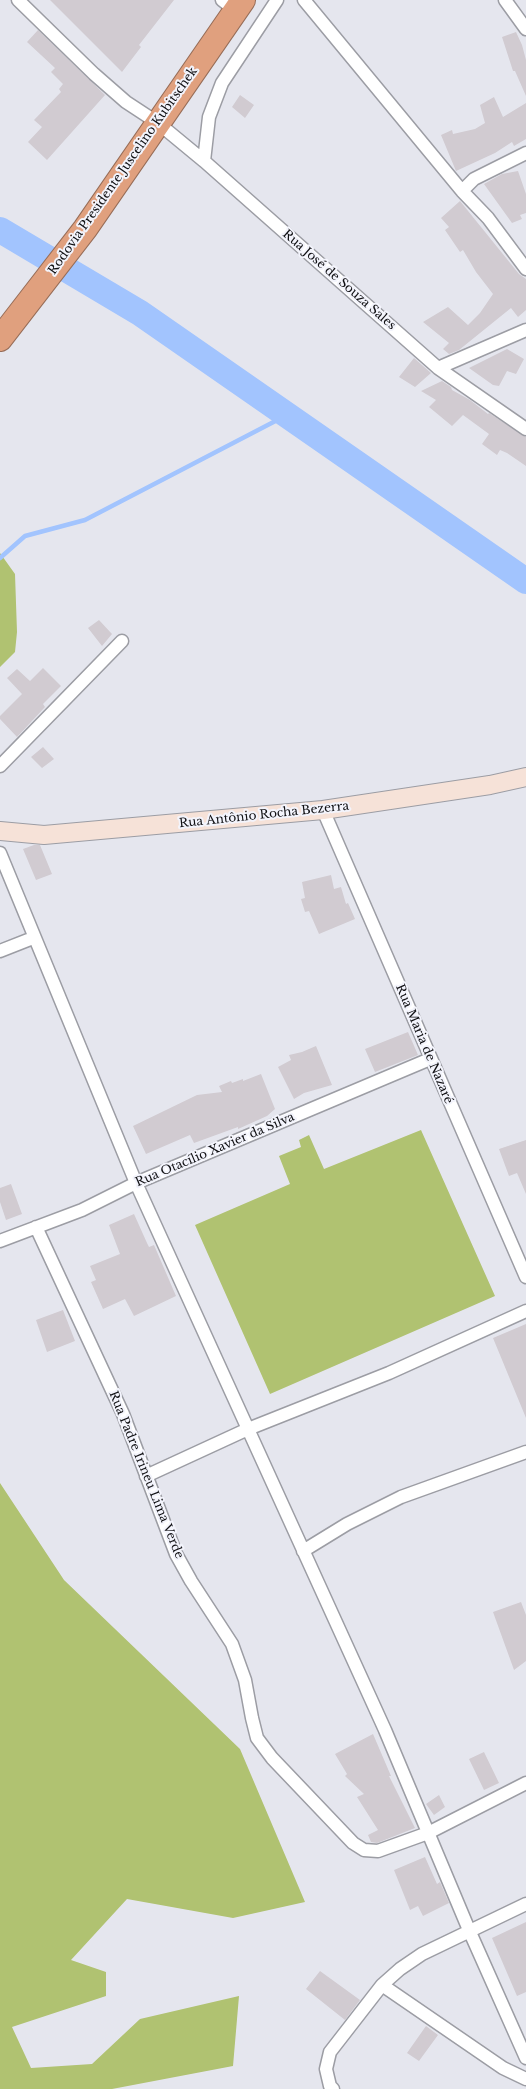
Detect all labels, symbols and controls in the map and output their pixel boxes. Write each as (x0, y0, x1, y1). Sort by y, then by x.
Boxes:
street label: Rodovia Presidente Juscelino Kubitschek (45, 65, 201, 277)
street label: Rua José de Souza Sales (280, 227, 398, 333)
street label: Rua Antônio Rocha Bezerra (178, 799, 350, 831)
street label: Rua Maria de Nazaré (392, 982, 456, 1106)
street label: Rua Otacílio Xavier da Silva (133, 1110, 297, 1190)
street label: Rua Padre Irineu Lima Verde (106, 1389, 186, 1561)

